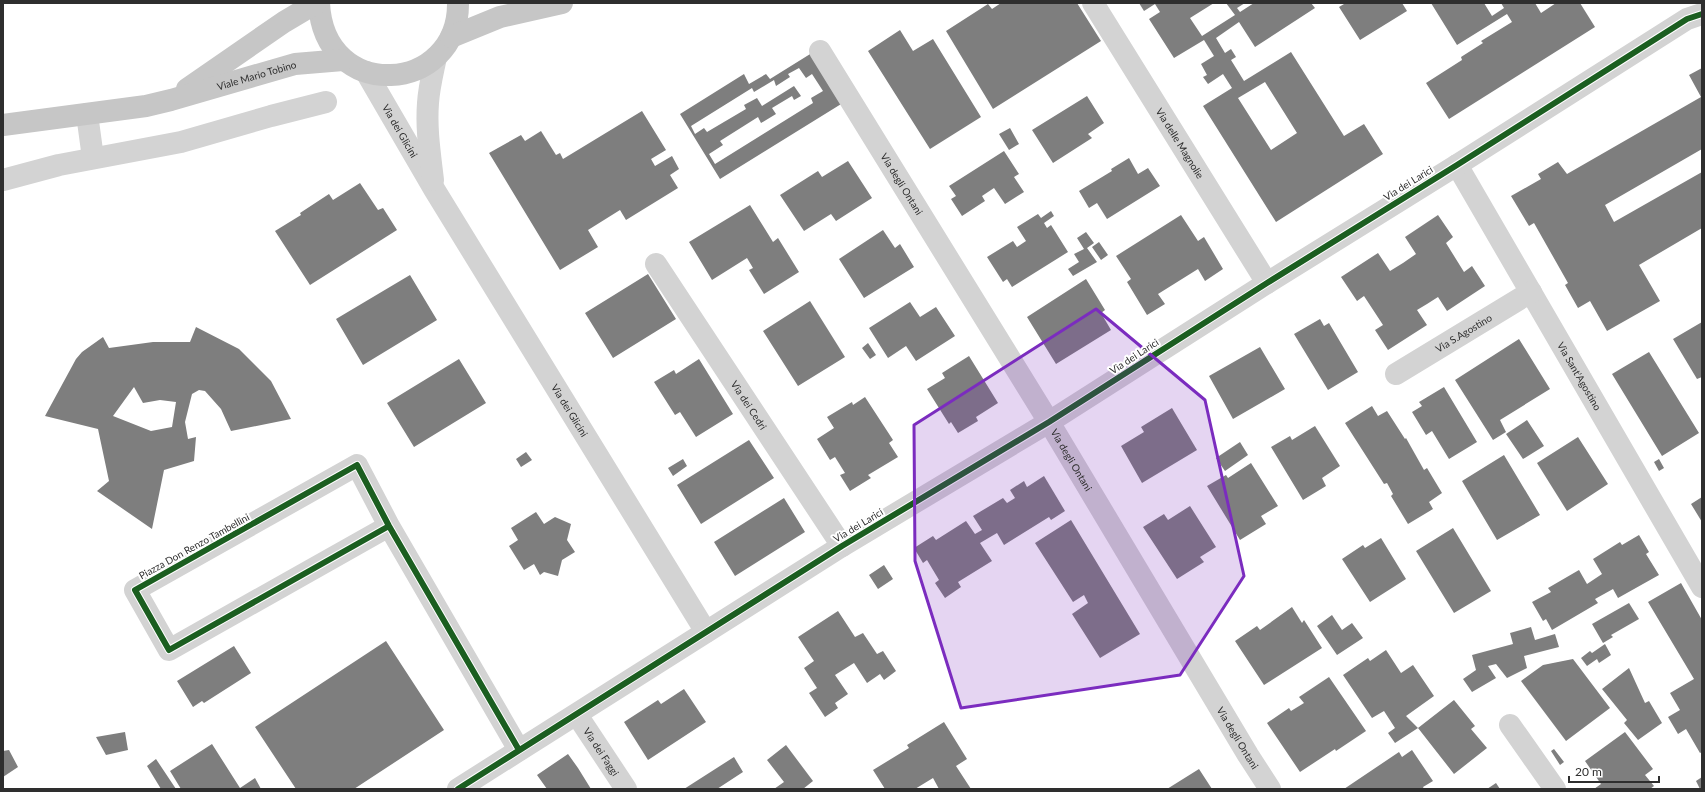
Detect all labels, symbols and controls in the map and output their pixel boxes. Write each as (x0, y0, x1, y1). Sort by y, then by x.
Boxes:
street label: Viale Mario Tobino (215, 58, 298, 92)
street label: Via dei Glicini (380, 102, 420, 160)
street label: Via delle Magnolie (1154, 106, 1207, 181)
street label: Via degli Ontani (878, 151, 925, 217)
street label: Via dei Larici (1381, 163, 1435, 203)
street label: Via S.Agostino (1433, 311, 1494, 355)
street label: Via dei Larici (1107, 336, 1161, 376)
street label: Via Sant'Agostino (1555, 340, 1604, 413)
street label: Via dei Cedri (729, 378, 770, 432)
street label: Via dei Glicini (549, 382, 591, 439)
street label: Via degli Ontani (1048, 427, 1095, 493)
street label: Via dei Larici (831, 505, 885, 545)
street label: Piazza Don Renzo Tambellini (137, 511, 251, 581)
street label: Via degli Ontani (1215, 705, 1261, 771)
street label: Via dei Faggi (581, 725, 622, 778)
scale bar (1569, 758, 1659, 784)
text: 20 m (1575, 764, 1602, 779)

